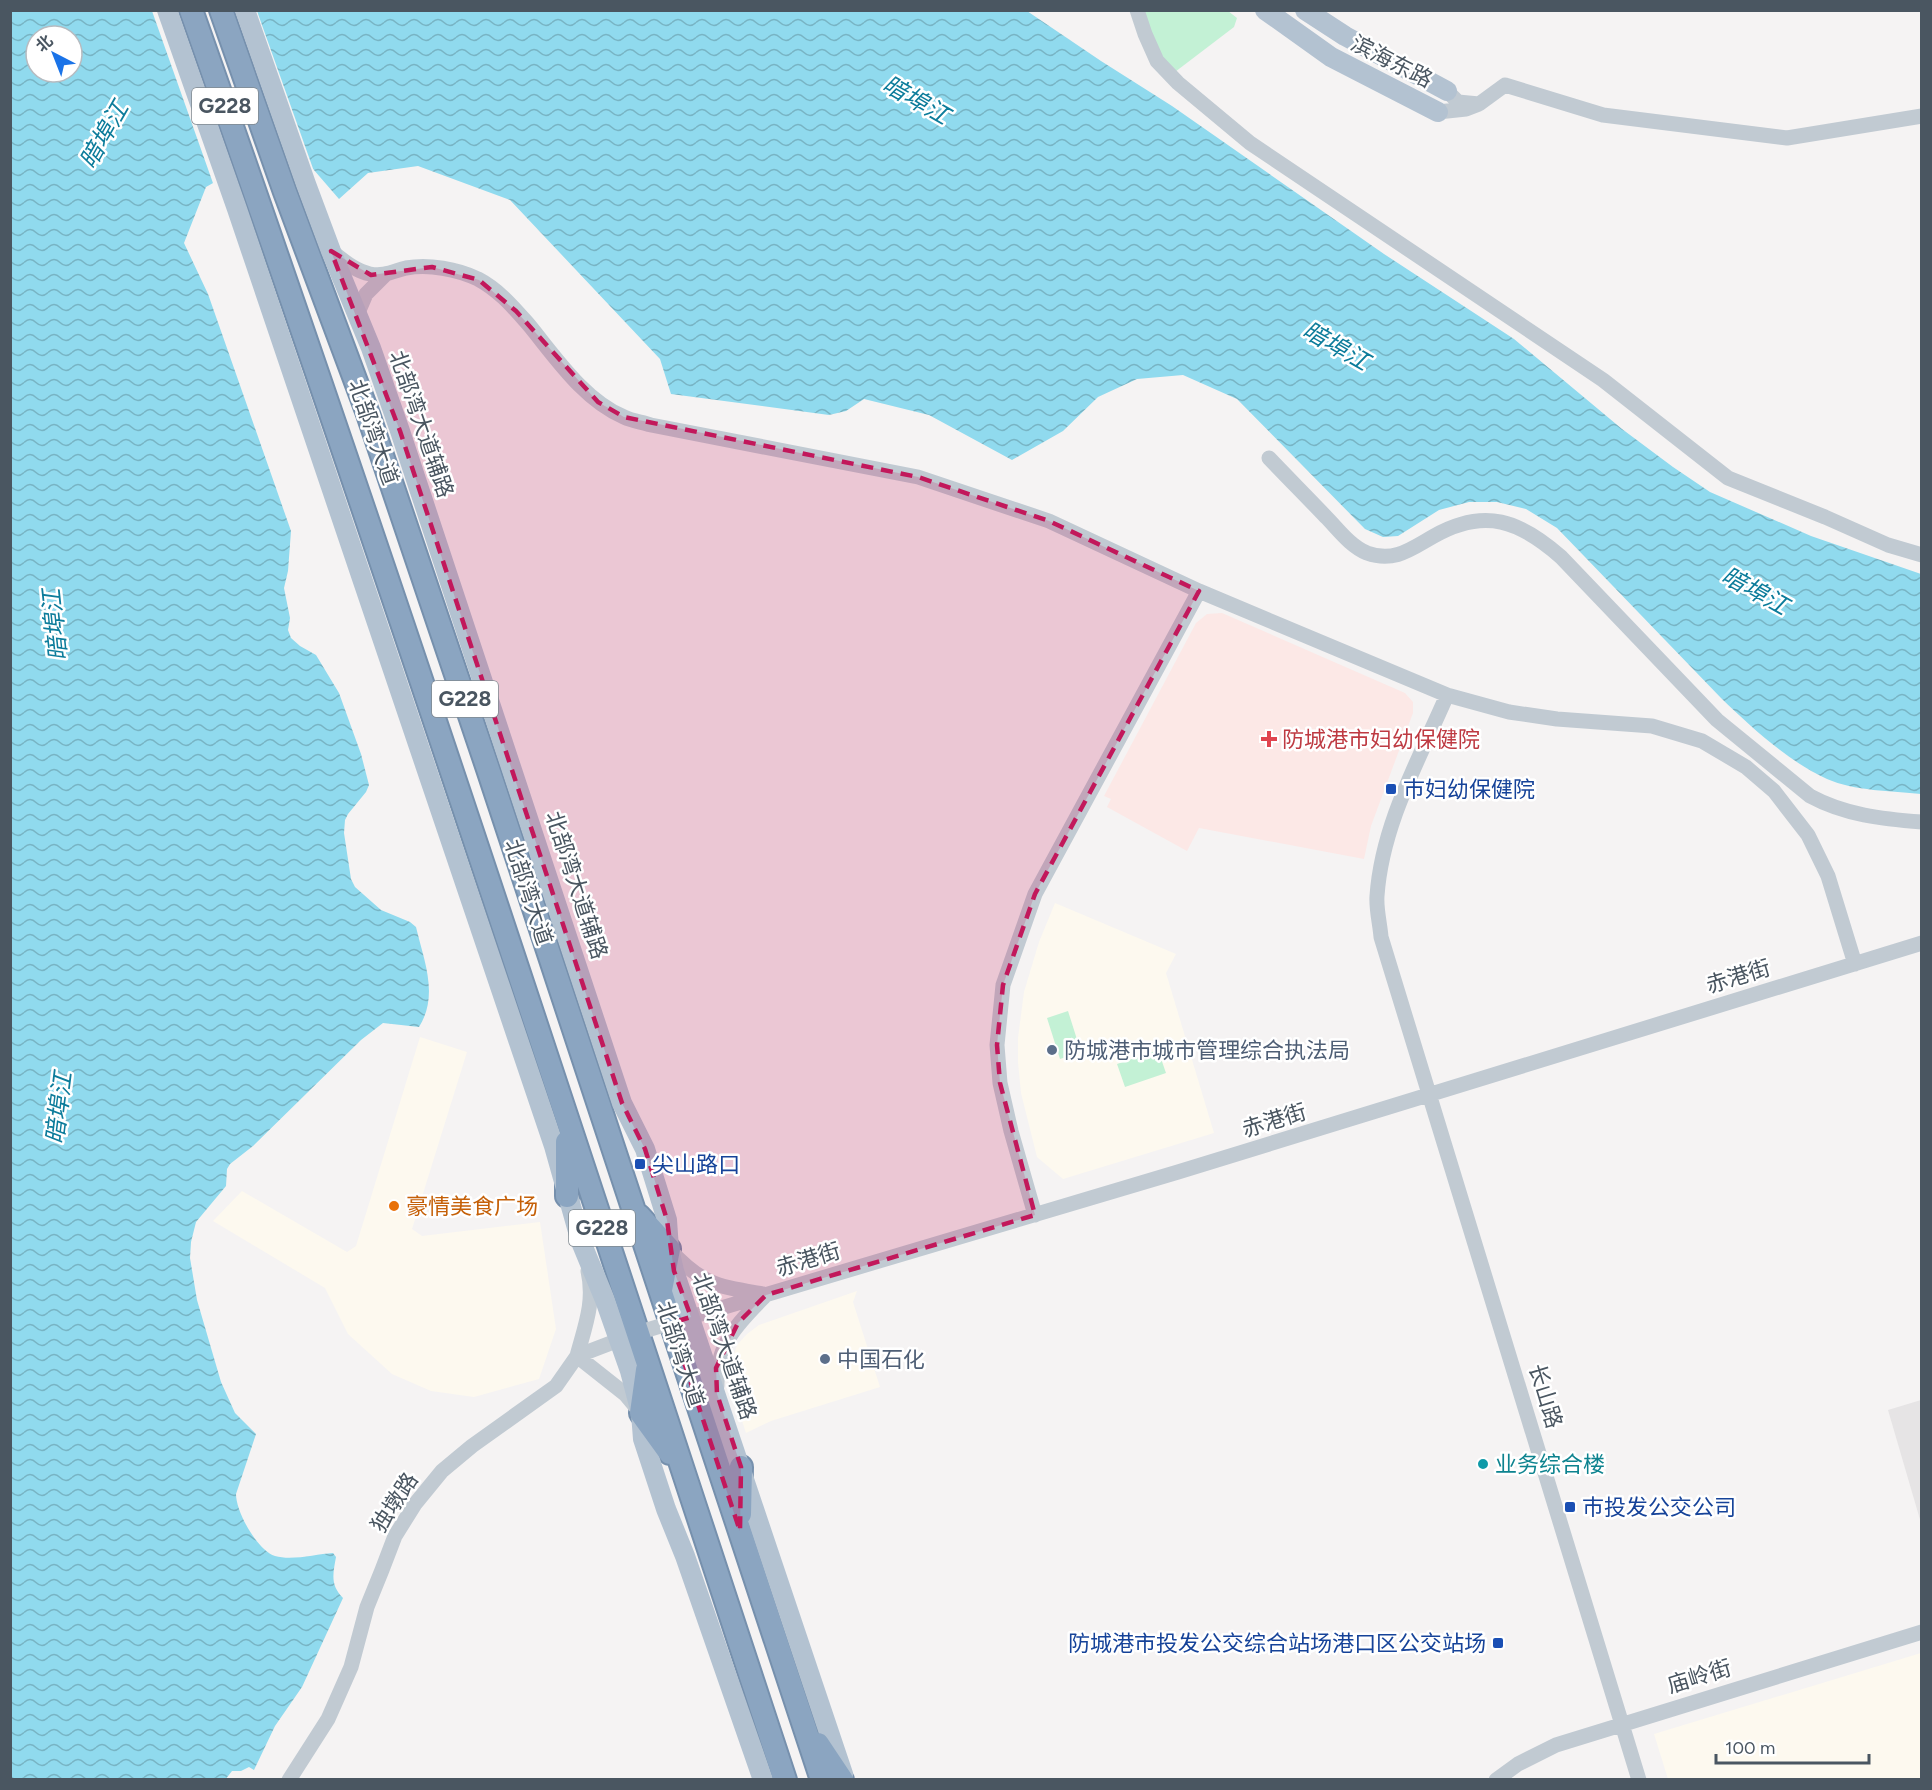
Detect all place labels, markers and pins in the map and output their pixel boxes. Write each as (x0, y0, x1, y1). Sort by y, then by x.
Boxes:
place label: 防城港市妇幼保健院 (1282, 726, 1480, 753)
marker: 防城港市妇幼保健院 (1260, 730, 1278, 748)
place label: 巿妇幼保健院 (1403, 776, 1535, 803)
marker: 巿妇幼保健院 (1384, 782, 1398, 796)
place label: 防城港市城市管理综合执法局 (1064, 1037, 1350, 1064)
marker: 防城港市城市管理综合执法局 (1045, 1043, 1059, 1057)
place label: 尖山路口 (652, 1151, 740, 1178)
marker: 尖山路口 (633, 1157, 647, 1171)
place label: 豪情美食广场 (406, 1193, 538, 1220)
marker: 豪情美食广场 (387, 1199, 401, 1213)
place label: 中国石化 (837, 1346, 925, 1373)
marker: 中国石化 (818, 1352, 832, 1366)
place label: 业务综合楼 (1495, 1451, 1605, 1478)
marker: 业务综合楼 (1476, 1457, 1490, 1471)
place label: 巿投发公交公司 (1582, 1494, 1736, 1521)
marker: 巿投发公交公司 (1563, 1500, 1577, 1514)
place label: 防城港市投发公交综合站场港口区公交站场 (1068, 1630, 1486, 1657)
marker: 防城港市投发公交综合站场港口区公交站场 (1491, 1636, 1505, 1650)

